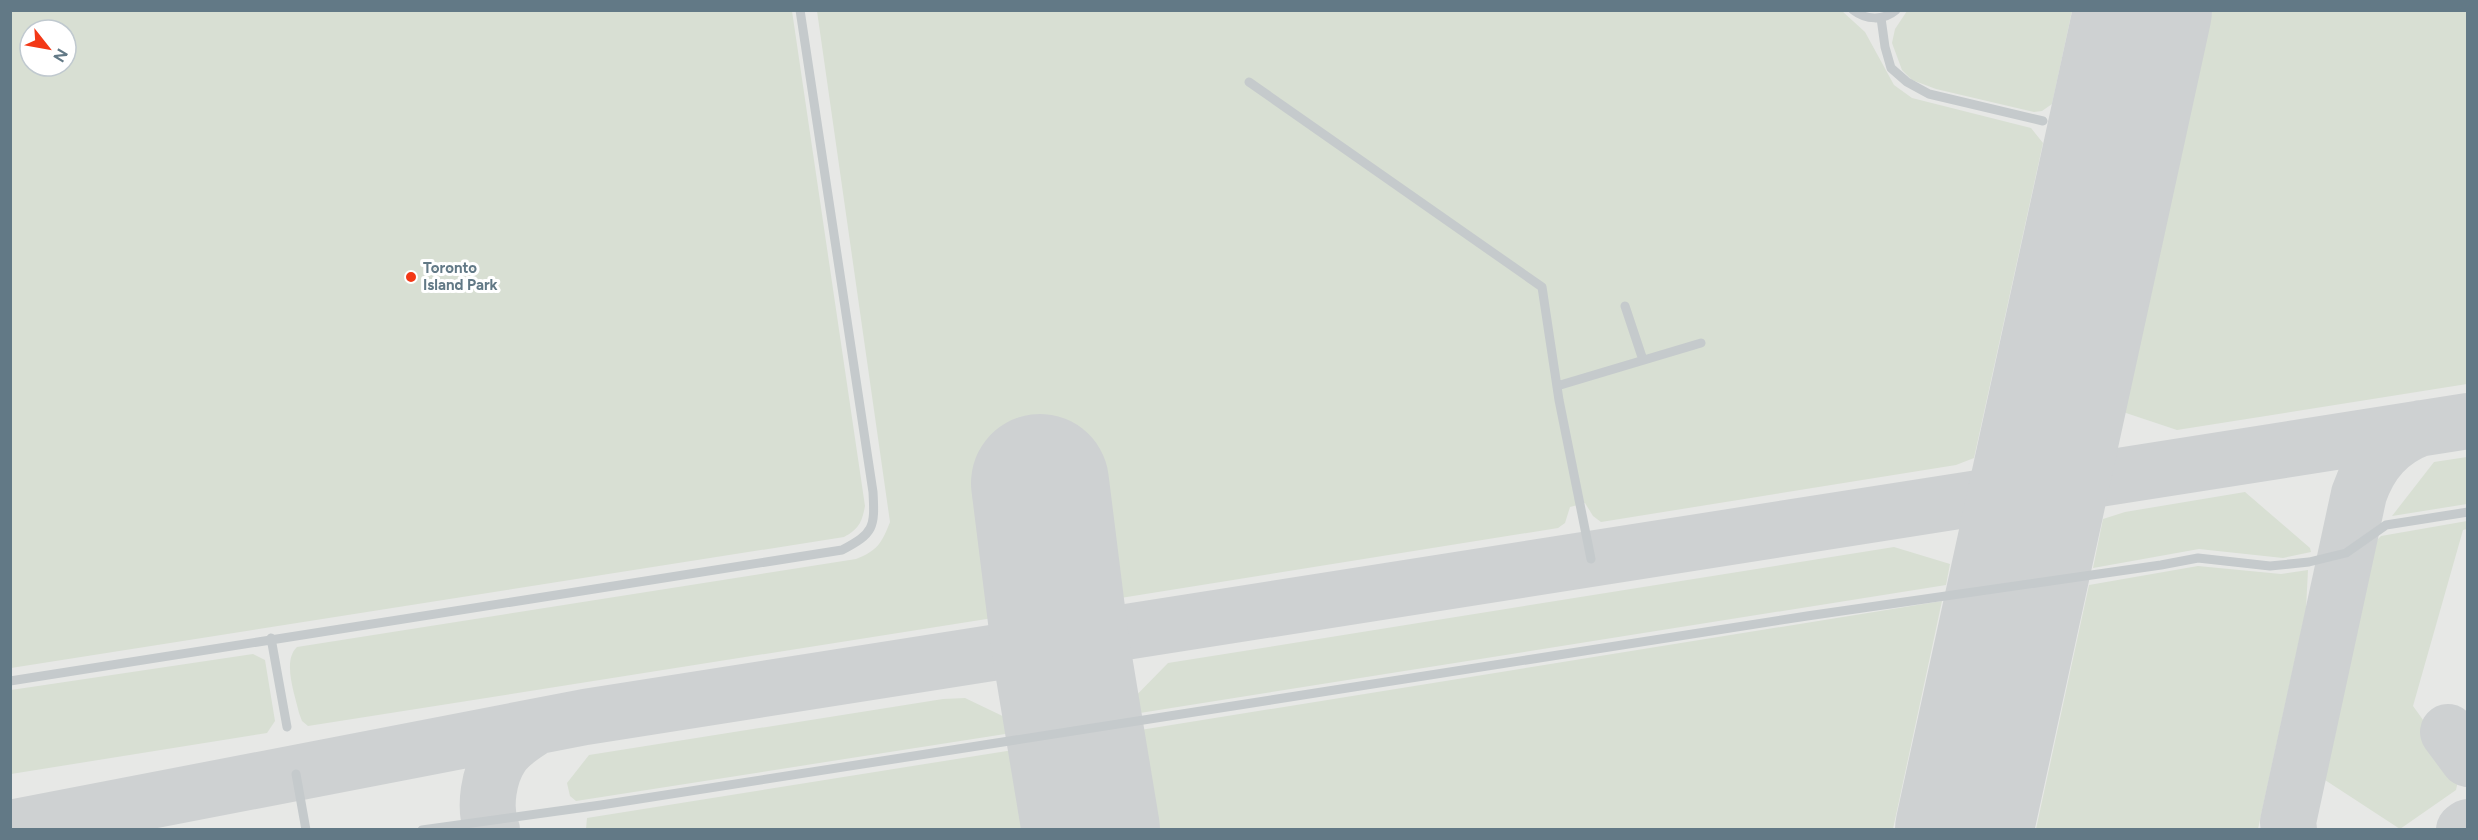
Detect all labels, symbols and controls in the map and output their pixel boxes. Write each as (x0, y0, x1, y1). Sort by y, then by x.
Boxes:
north arrow (18, 18, 78, 78)
text: N (49, 45, 72, 66)
place label: Toronto Island Park (423, 259, 498, 294)
marker: Toronto Island Park (404, 270, 418, 284)

